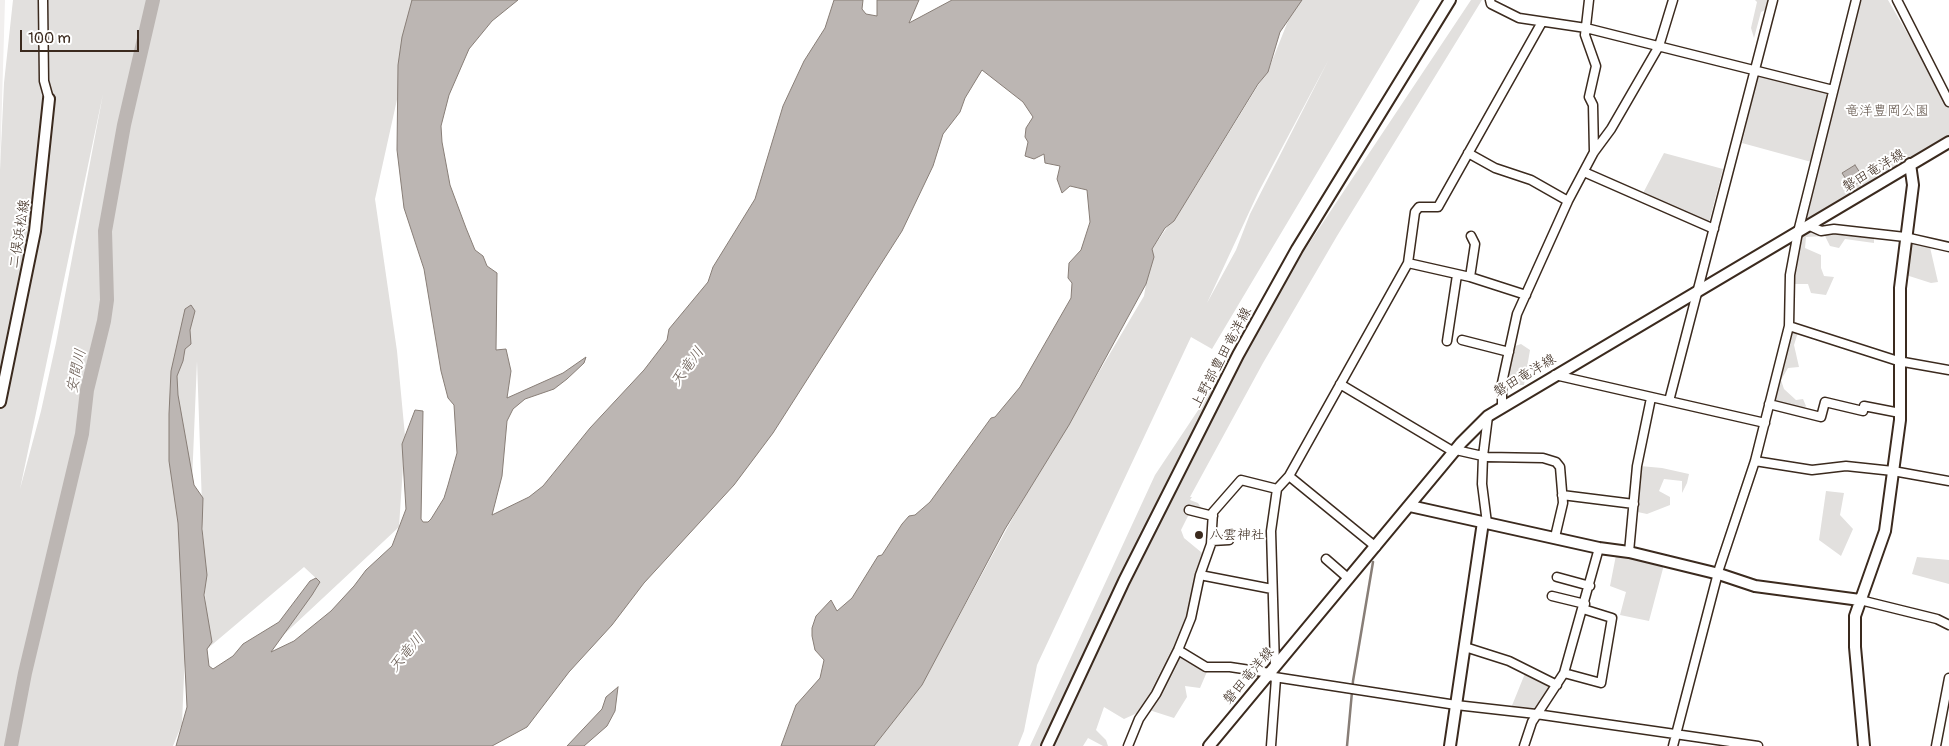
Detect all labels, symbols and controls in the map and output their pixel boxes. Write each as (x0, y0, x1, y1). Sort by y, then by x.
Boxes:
scale bar (22, 20, 141, 52)
text: 100 m (28, 29, 71, 48)
park label: 竜洋豊岡公園 (1845, 103, 1929, 119)
street label: 磐田竜洋線 (1840, 146, 1908, 196)
street label: 二俣浜松線 (6, 198, 34, 270)
street label: 上野部豊田竜洋線 (1188, 305, 1256, 411)
water label: 天竜川 (667, 344, 709, 390)
water label: 安間川 (64, 347, 90, 395)
street label: 磐田竜洋線 (1491, 351, 1559, 401)
place label: 八雲神社 (1209, 527, 1265, 543)
marker: 八雲神社 (1193, 529, 1205, 541)
water label: 天竜川 (386, 630, 428, 676)
street label: 磐田竜洋線 (1220, 644, 1278, 708)

